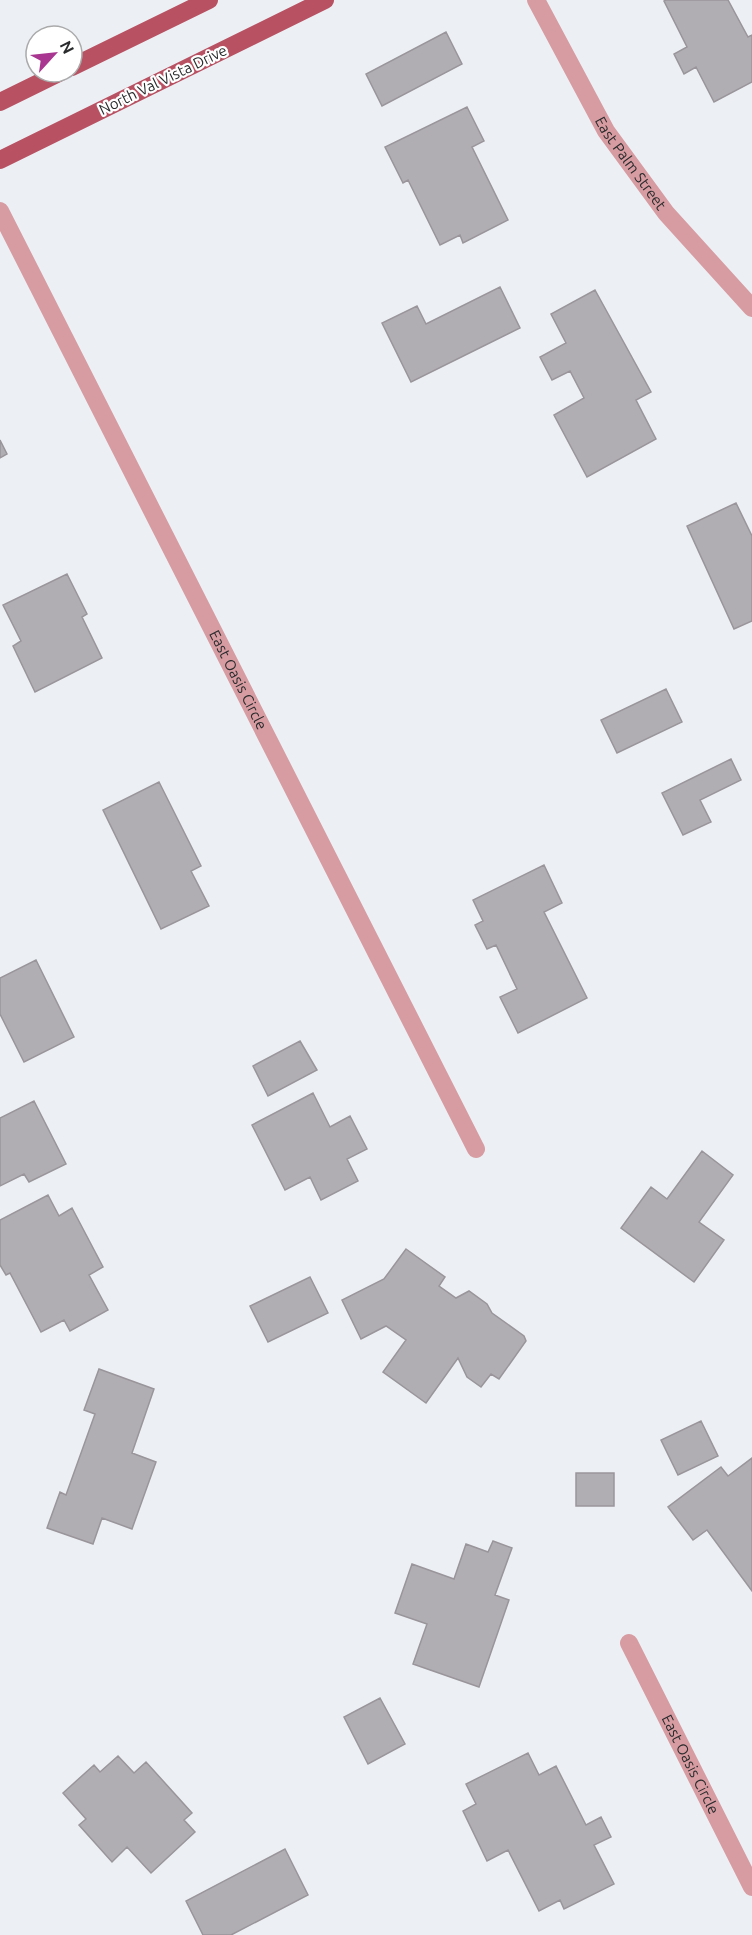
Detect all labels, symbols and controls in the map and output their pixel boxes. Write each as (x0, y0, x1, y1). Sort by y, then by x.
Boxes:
north arrow (24, 24, 84, 84)
text: N (57, 38, 78, 57)
street label: North Val Vista Drive (96, 41, 229, 118)
street label: East Palm Street (592, 114, 670, 213)
street label: East Oasis Circle (206, 627, 271, 732)
street label: East Oasis Circle (658, 1712, 723, 1817)

